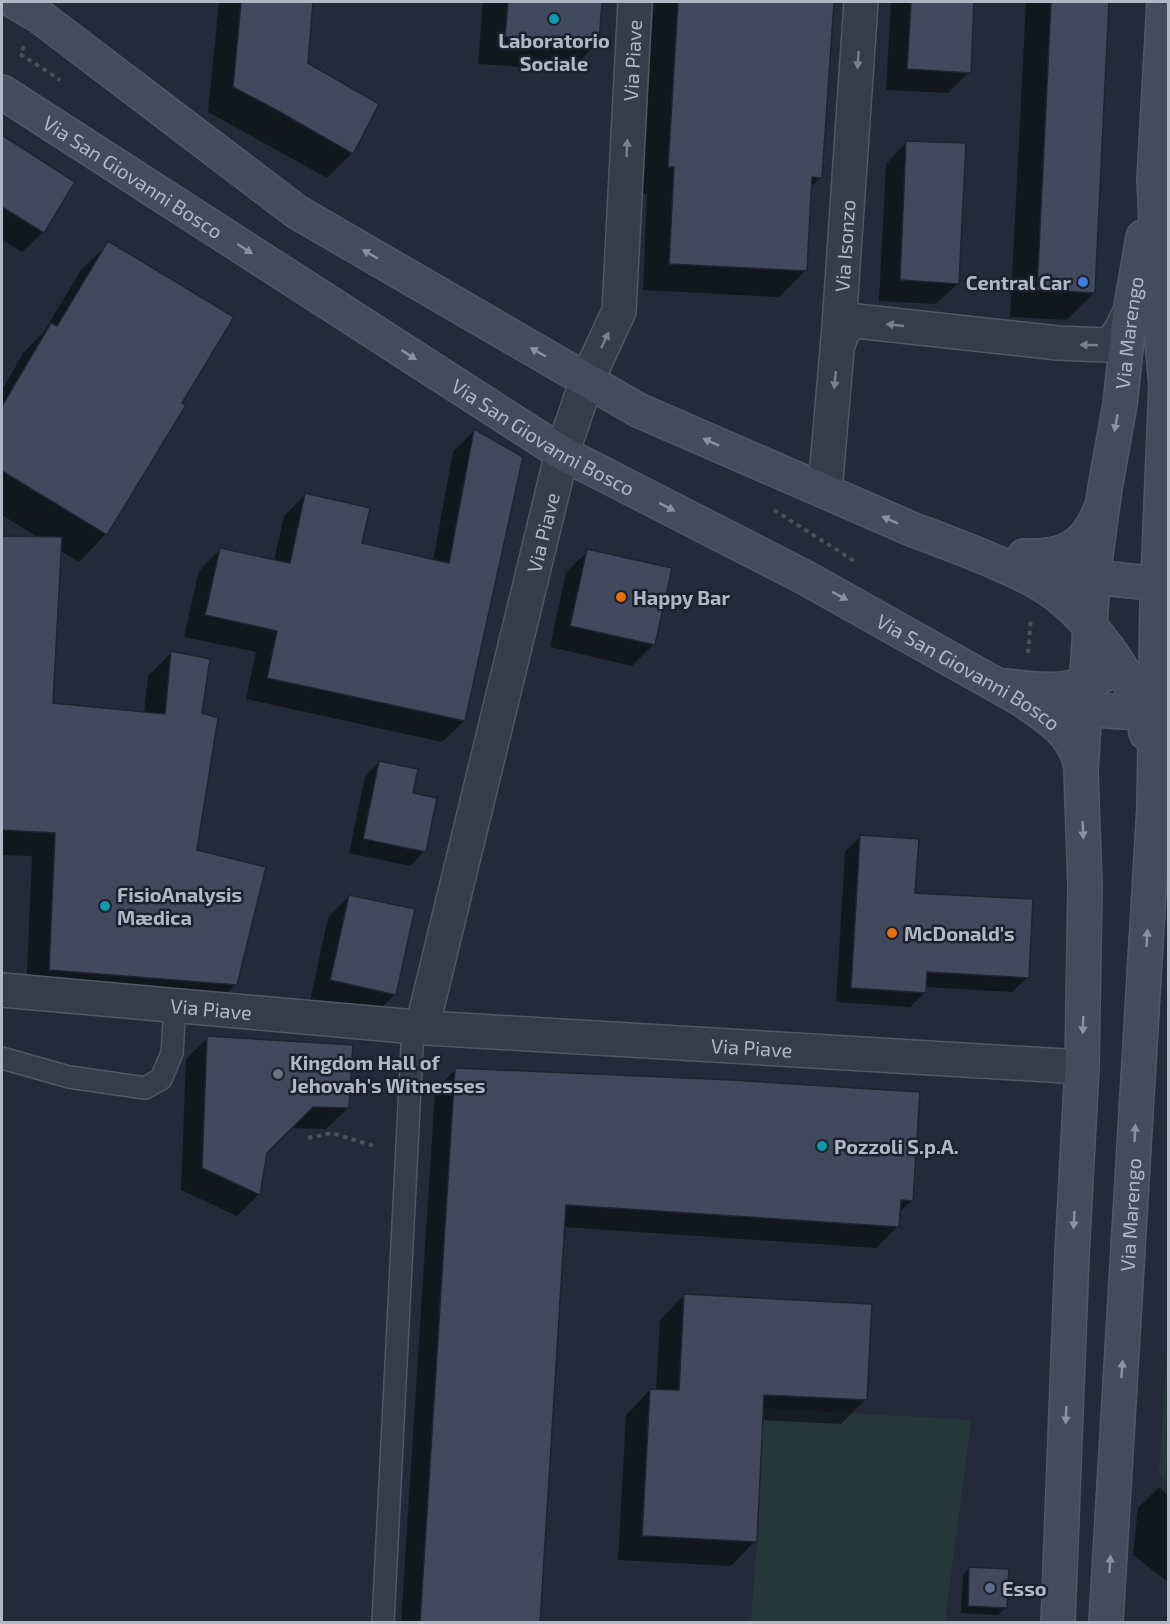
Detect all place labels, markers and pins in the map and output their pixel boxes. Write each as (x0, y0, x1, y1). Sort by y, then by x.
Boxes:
marker: Laboratorio Sociale (547, 12, 561, 26)
place label: Laboratorio Sociale (498, 28, 610, 75)
place label: Central Car (966, 270, 1071, 294)
marker: Central Car (1076, 275, 1090, 289)
place label: Happy Bar (633, 585, 730, 610)
marker: Happy Bar (614, 590, 628, 604)
place label: FisioAnalysis Mædica (117, 882, 242, 929)
marker: FisioAnalysis Mædica (98, 899, 112, 913)
place label: McDonald's (904, 921, 1015, 945)
marker: McDonald's (885, 926, 899, 940)
place label: Kingdom Hall of Jehovah's Witnesses (290, 1050, 486, 1097)
marker: Kingdom Hall of Jehovah's Witnesses (271, 1067, 285, 1081)
place label: Pozzoli S.p.A. (834, 1134, 959, 1158)
marker: Pozzoli S.p.A. (815, 1139, 829, 1153)
place label: Esso (1002, 1576, 1047, 1600)
marker: Esso (983, 1581, 997, 1595)

